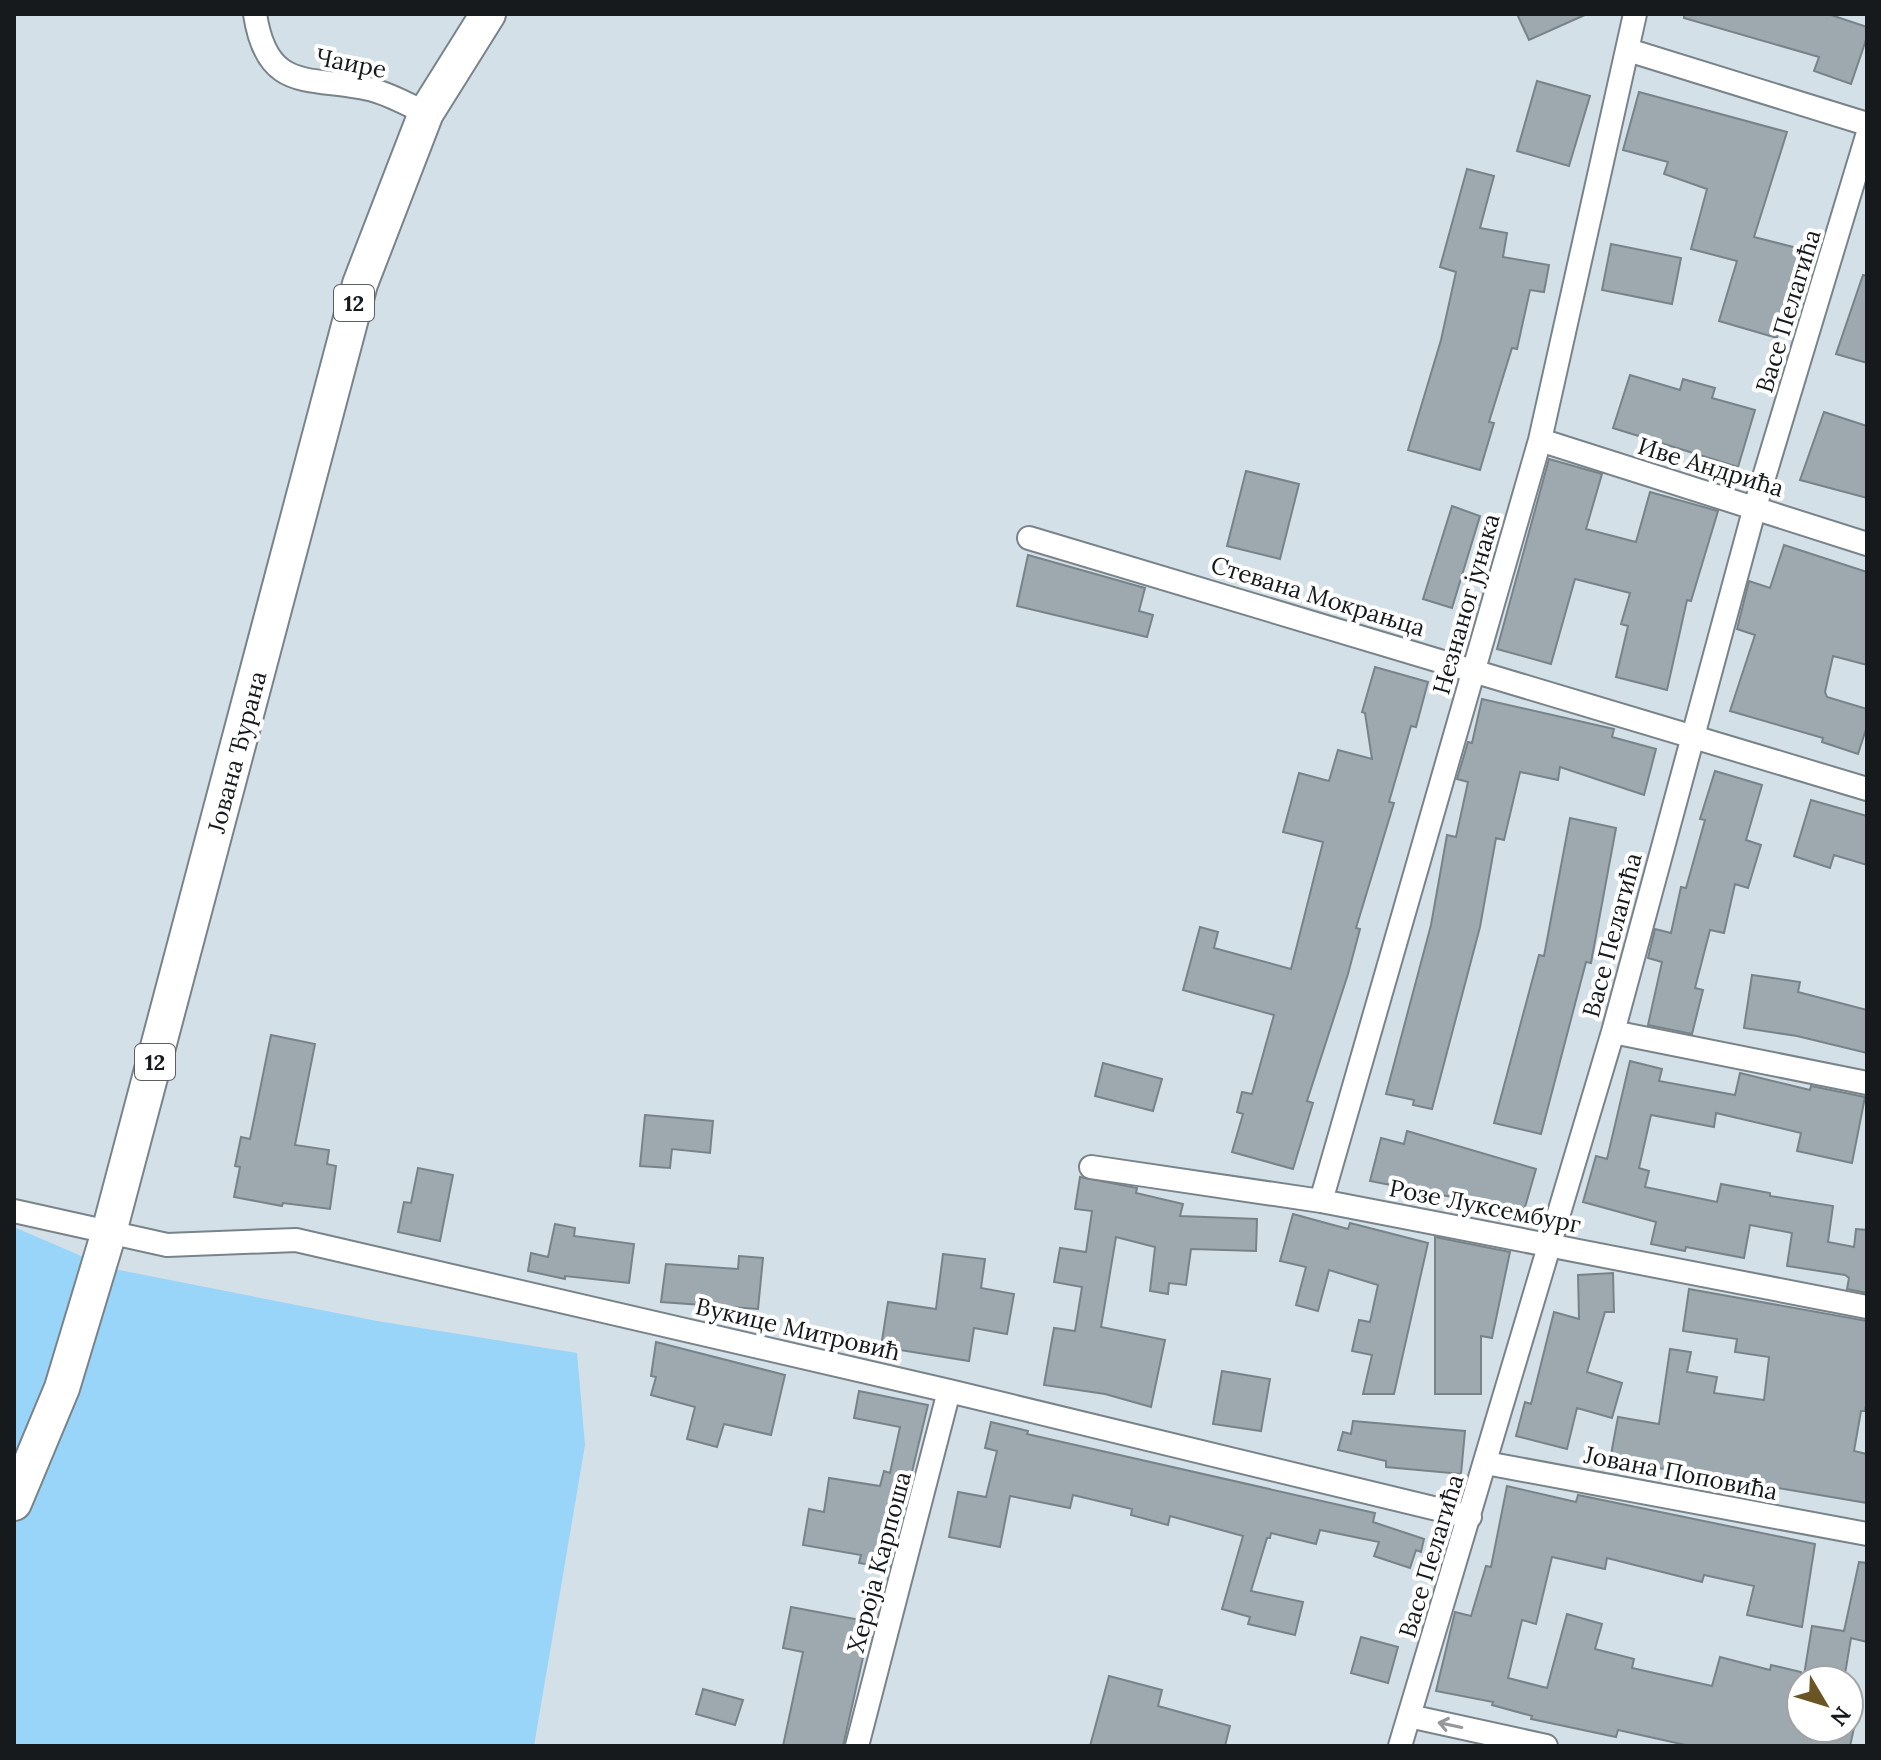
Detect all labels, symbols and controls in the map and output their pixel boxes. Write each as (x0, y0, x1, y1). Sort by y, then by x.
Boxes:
street label: Чаире (313, 41, 389, 85)
street label: Васе Пелагића (1748, 226, 1828, 396)
road number: 12 (334, 285, 374, 321)
street label: Иве Андрића (1634, 430, 1788, 504)
street label: Незнаног јунака (1425, 510, 1507, 698)
street label: Стевана Мокрањца (1207, 549, 1429, 643)
street label: Јована Ђурана (200, 668, 274, 837)
street label: Васе Пелагића (1575, 849, 1649, 1021)
road number: 12 (135, 1044, 175, 1080)
street label: Розе Луксембург (1387, 1172, 1584, 1240)
street label: Вукице Митровић (693, 1290, 903, 1368)
street label: Јована Поповића (1581, 1439, 1780, 1507)
street label: Хероја Карпоша (840, 1468, 918, 1656)
street label: Васе Пелагића (1391, 1471, 1471, 1641)
north arrow (1785, 1664, 1865, 1744)
text: N (1824, 1701, 1857, 1732)
one-way arrow (1438, 1717, 1464, 1732)

